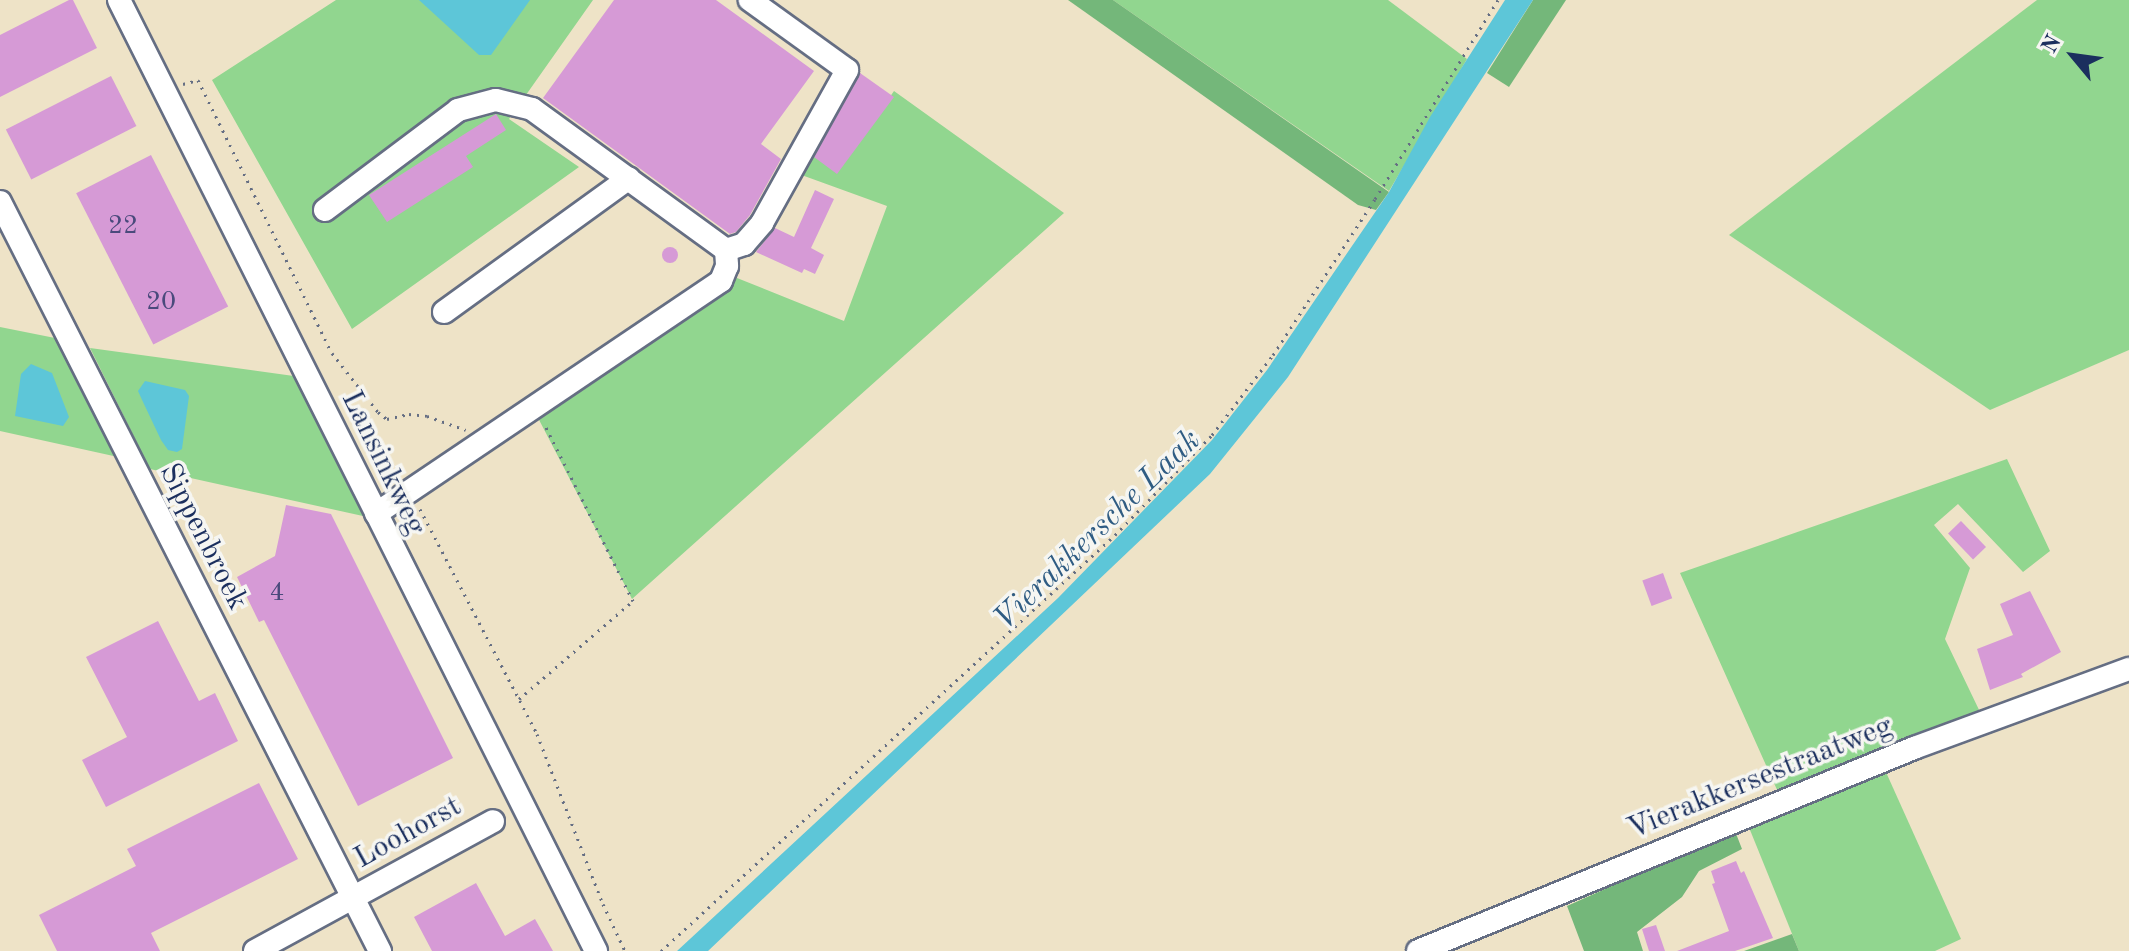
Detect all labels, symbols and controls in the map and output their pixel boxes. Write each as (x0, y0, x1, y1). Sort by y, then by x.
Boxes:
north arrow (2033, 16, 2113, 96)
text: N (2038, 32, 2066, 57)
house number: 22 (108, 211, 138, 243)
house number: 20 (146, 287, 176, 319)
street label: Lansinkweg (333, 385, 433, 541)
water label: Vierakkersche Laak (986, 422, 1210, 640)
street label: Sippenbroek (151, 458, 255, 616)
house number: 4 (269, 578, 285, 610)
street label: Vierakkersestraatweg (1622, 708, 1898, 848)
street label: Loohorst (348, 789, 468, 877)

